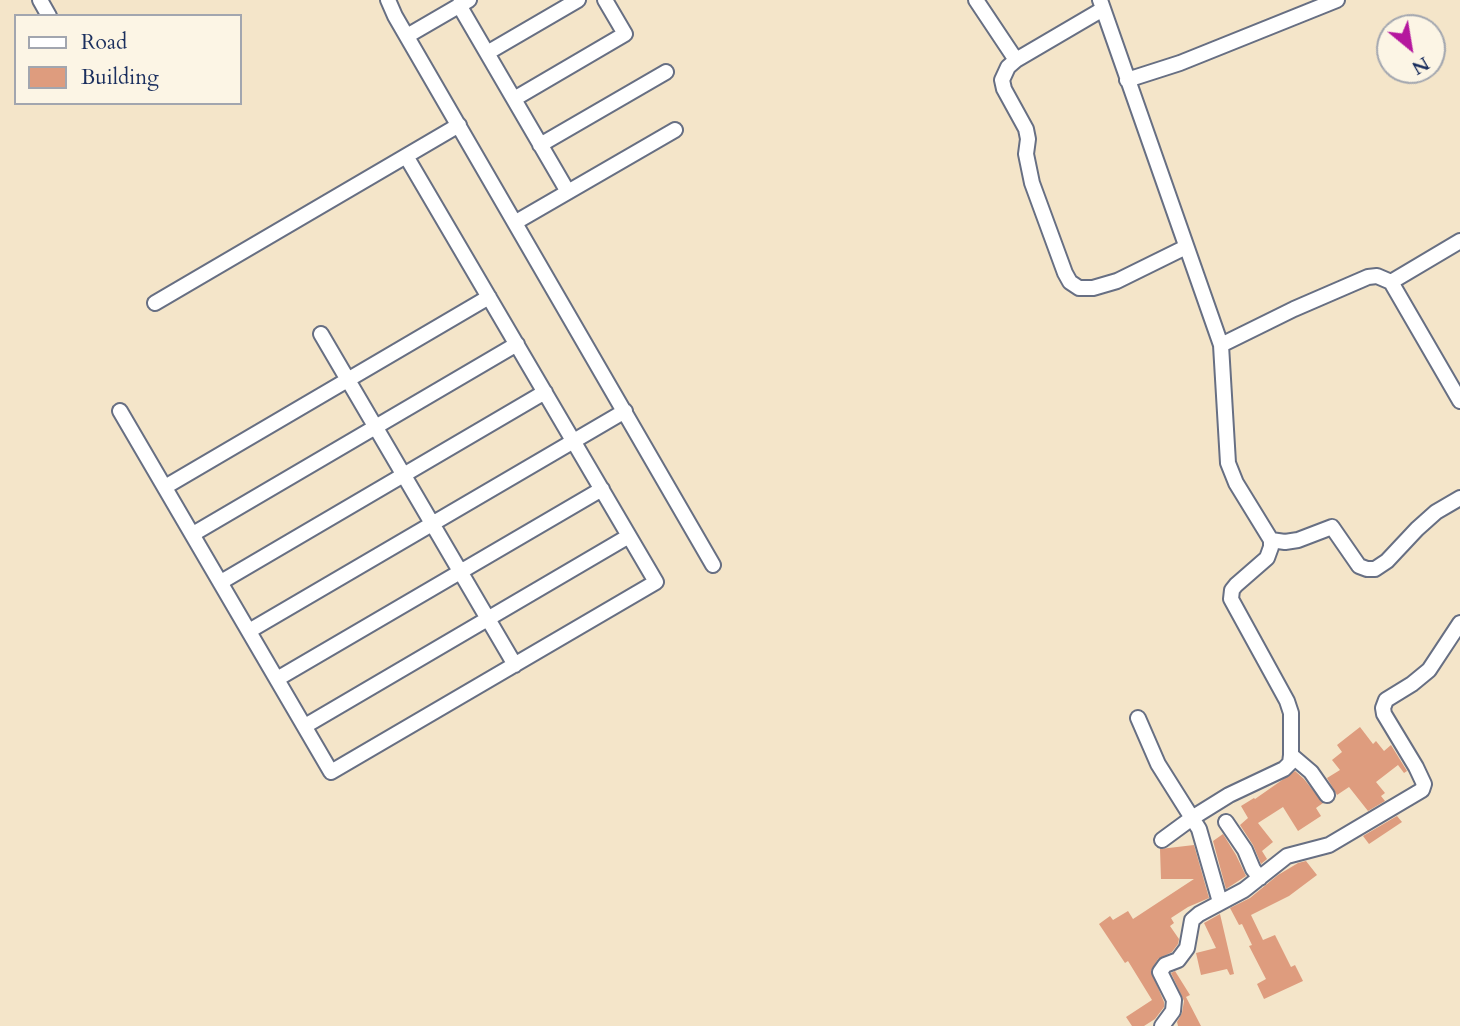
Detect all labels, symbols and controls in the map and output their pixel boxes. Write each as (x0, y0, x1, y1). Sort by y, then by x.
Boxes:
legend (14, 14, 242, 105)
north arrow (1376, 14, 1446, 84)
text: Road (81, 28, 127, 57)
text: N (1407, 50, 1434, 81)
text: Building (81, 63, 159, 92)

